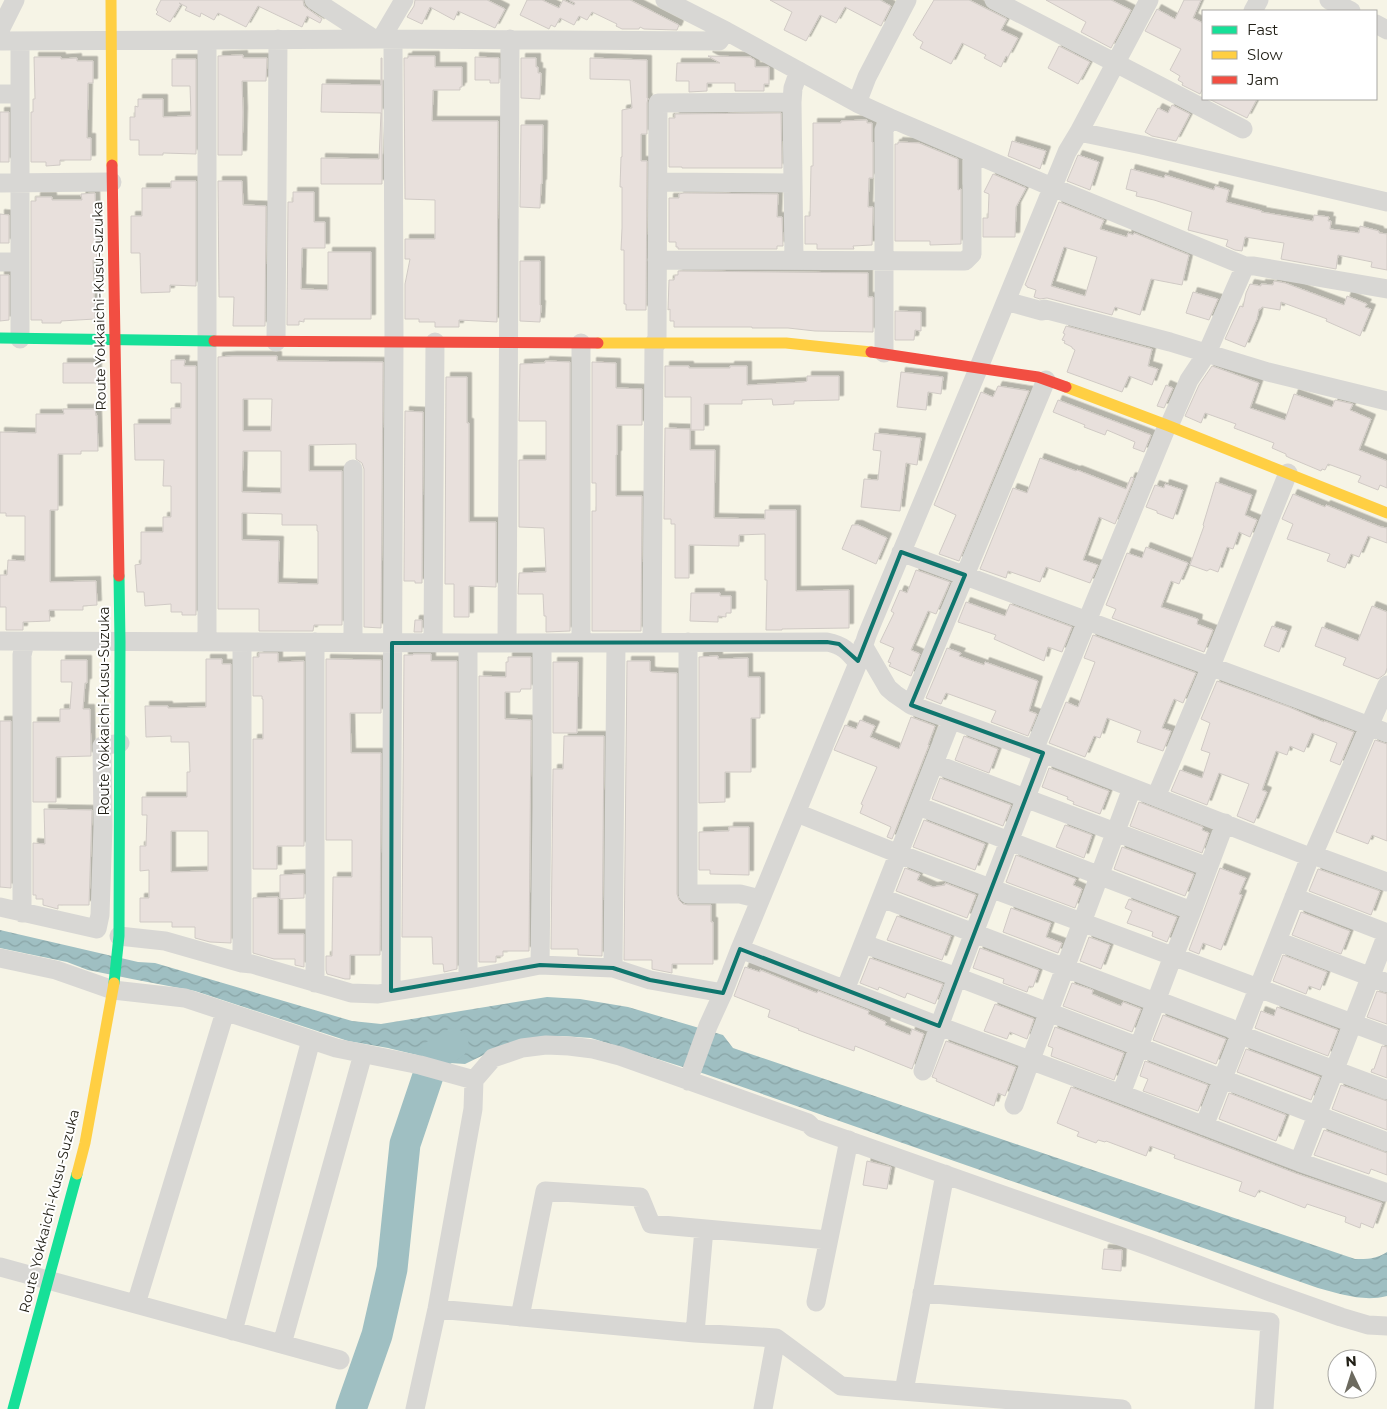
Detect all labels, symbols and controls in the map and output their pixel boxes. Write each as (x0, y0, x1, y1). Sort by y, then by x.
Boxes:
legend (1202, 10, 1377, 100)
text: Fast (1247, 20, 1278, 39)
text: Slow (1247, 45, 1283, 64)
text: Jam (1246, 70, 1279, 89)
street label: Route Yokkaichi-Kusu-Suzuka (88, 201, 110, 411)
street label: Route Yokkaichi-Kusu-Suzuka (95, 606, 113, 816)
street label: Route Yokkaichi-Kusu-Suzuka (15, 1107, 83, 1315)
north arrow (1327, 1349, 1377, 1399)
text: N (1345, 1352, 1357, 1370)

